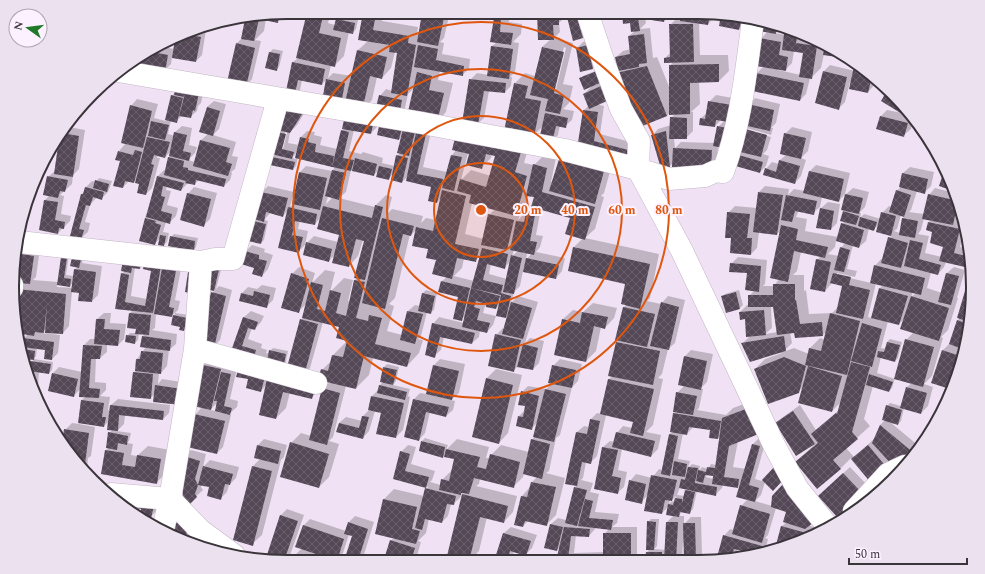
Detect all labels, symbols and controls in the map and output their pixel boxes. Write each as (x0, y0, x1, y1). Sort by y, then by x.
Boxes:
north arrow (8, 8, 48, 48)
text: N (9, 19, 28, 32)
text: 20 m (514, 201, 542, 220)
text: 40 m (561, 201, 589, 220)
text: 60 m (608, 201, 636, 220)
text: 80 m (655, 201, 683, 220)
centre of rings (474, 203, 488, 217)
scale bar (849, 540, 967, 566)
text: 50 m (855, 545, 880, 564)

